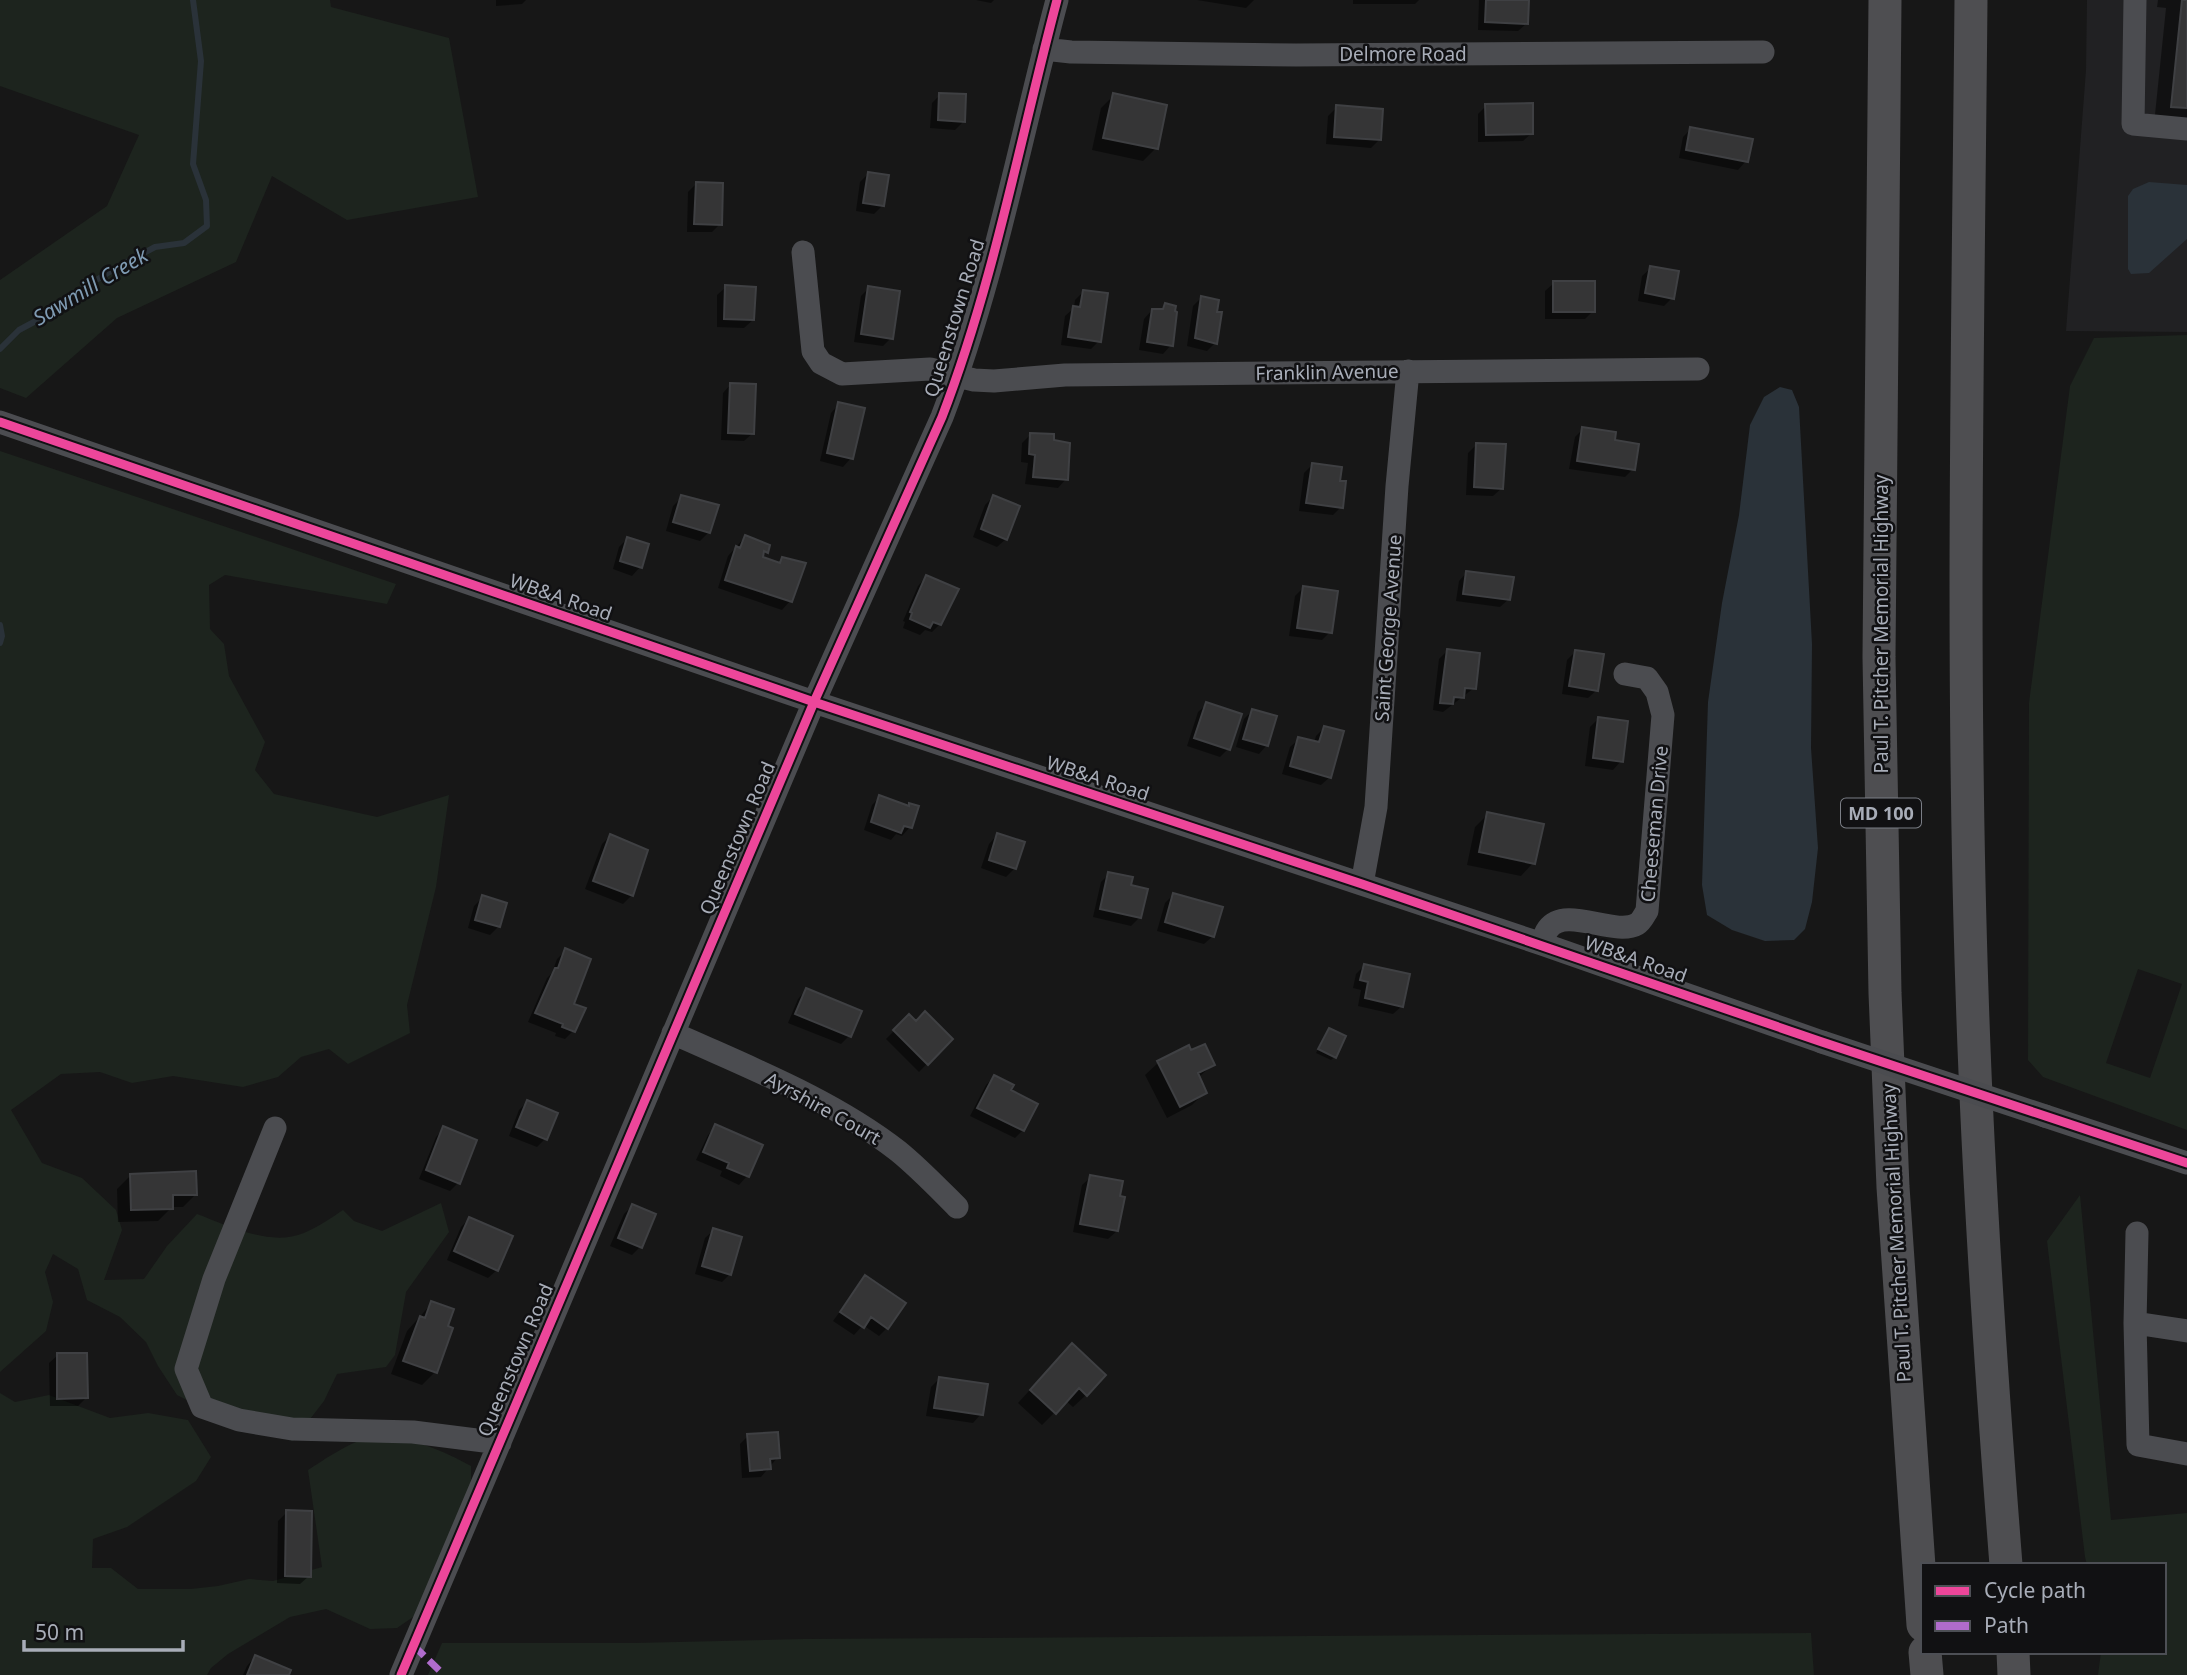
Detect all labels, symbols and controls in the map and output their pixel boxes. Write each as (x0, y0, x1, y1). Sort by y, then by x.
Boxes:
street label: Delmore Road (1339, 41, 1467, 67)
street label: Queenstown Road (918, 236, 990, 400)
water label: Sawmill Creek (27, 240, 154, 331)
street label: Franklin Avenue (1255, 358, 1399, 386)
street label: Paul T. Pitcher Memorial Highway (1868, 474, 1894, 773)
street label: Saint George Avenue (1368, 534, 1408, 722)
street label: WB&A Road (506, 567, 616, 627)
street label: Cheeseman Drive (1634, 745, 1674, 903)
street label: WB&A Road (1043, 749, 1153, 807)
street label: Queenstown Road (693, 757, 781, 919)
road number: MD 100 (1841, 798, 1921, 828)
street label: WB&A Road (1581, 929, 1691, 989)
street label: Ayrshire Court (761, 1065, 886, 1151)
street label: Paul T. Pitcher Memorial Highway (1875, 1083, 1917, 1383)
street label: Queenstown Road (471, 1279, 559, 1441)
legend (1921, 1563, 2166, 1654)
text: Cycle path (1984, 1576, 2086, 1604)
scale bar (24, 1608, 184, 1652)
text: Path (1984, 1611, 2029, 1639)
text: 50 m (35, 1618, 84, 1646)

